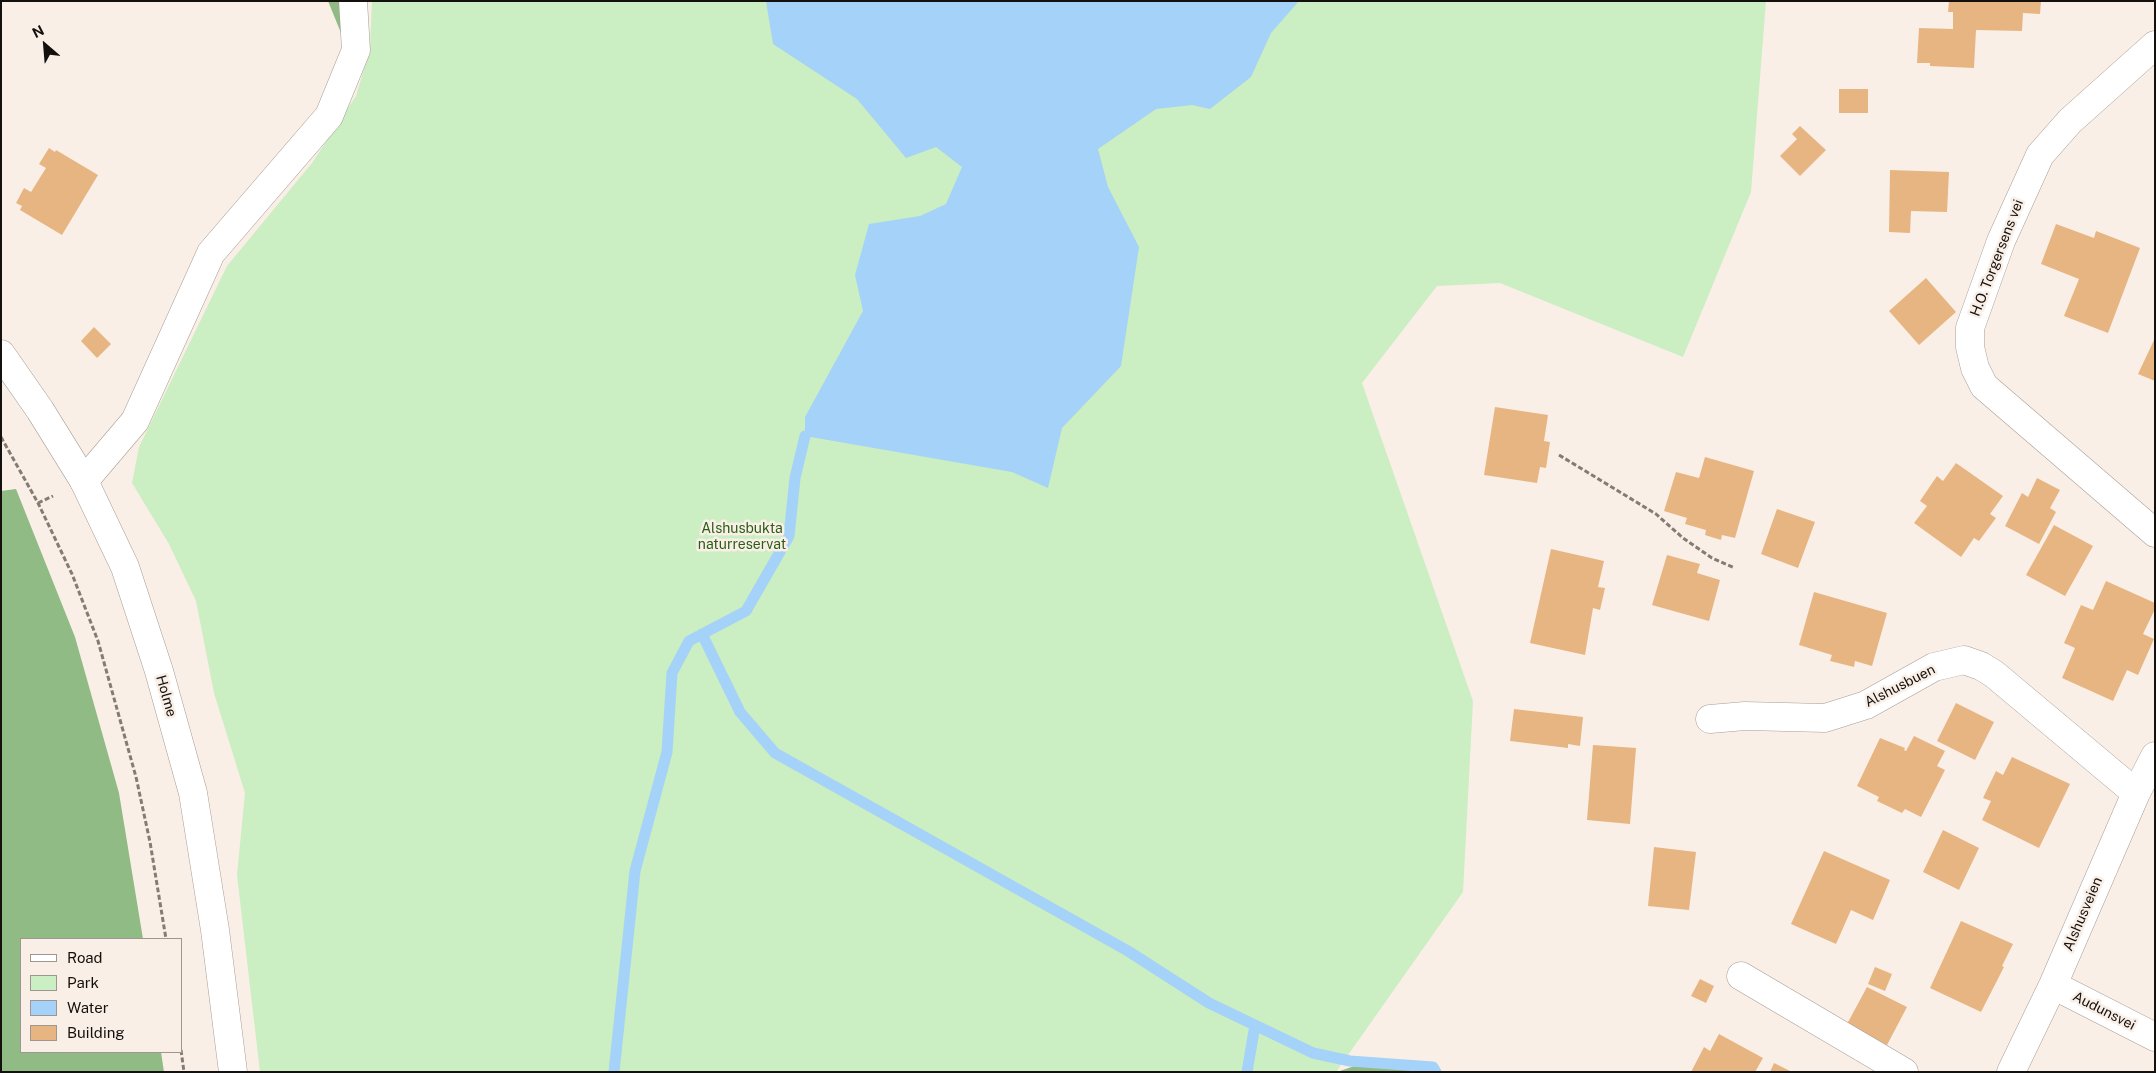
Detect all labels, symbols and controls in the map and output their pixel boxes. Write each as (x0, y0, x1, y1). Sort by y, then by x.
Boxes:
north arrow (20, 20, 70, 70)
text: N (30, 22, 47, 41)
street label: H.O. Torgersens vei (1967, 197, 2027, 319)
park label: Alshusbukta naturreservat (698, 521, 786, 554)
street label: Alshusbuen (1862, 661, 1938, 711)
street label: Holme (152, 673, 180, 719)
street label: Alshusveien (2060, 875, 2106, 953)
legend (20, 938, 182, 1053)
text: Road (67, 949, 103, 966)
text: Park (67, 974, 99, 991)
street label: Audunsvei (2070, 988, 2138, 1034)
text: Water (67, 999, 109, 1016)
text: Building (67, 1024, 125, 1041)

